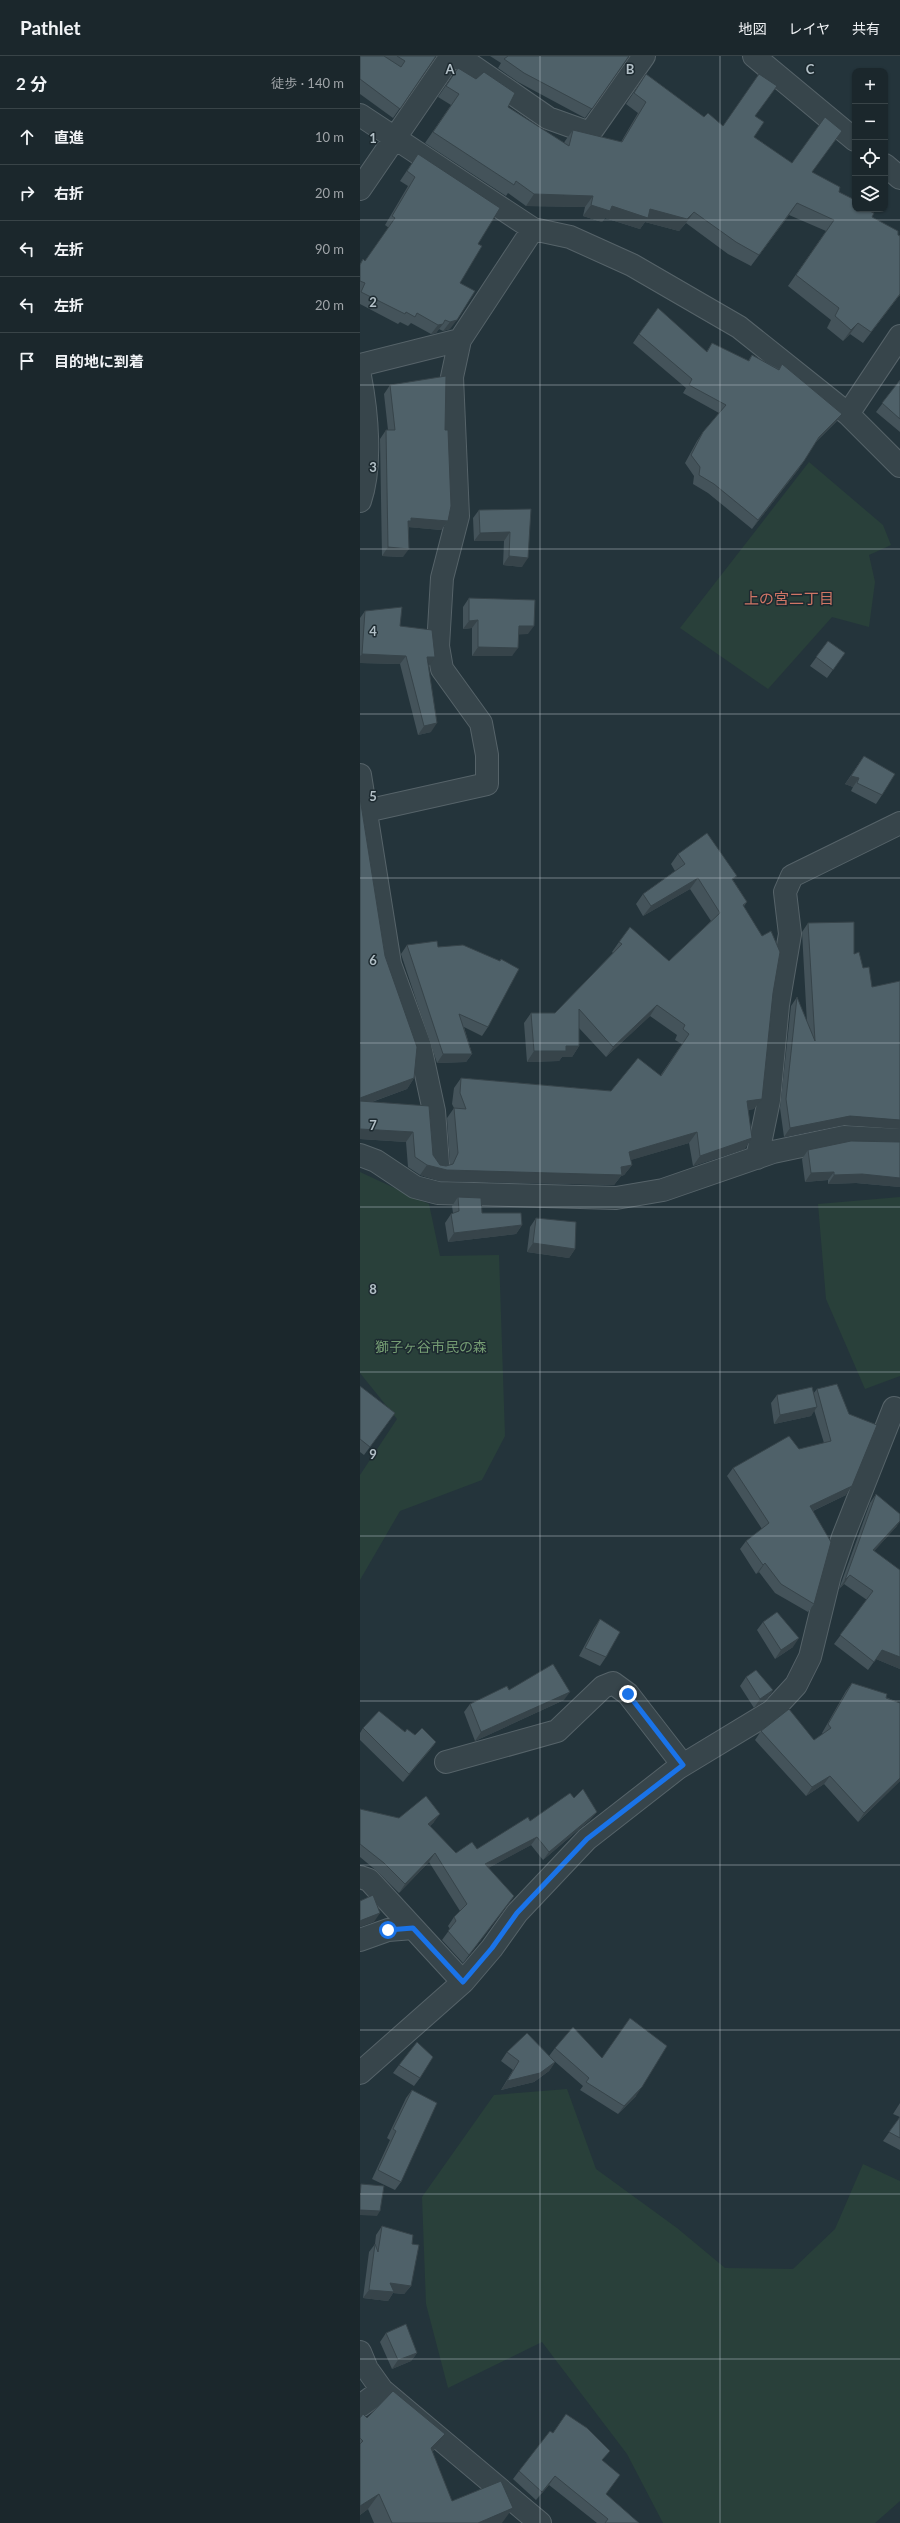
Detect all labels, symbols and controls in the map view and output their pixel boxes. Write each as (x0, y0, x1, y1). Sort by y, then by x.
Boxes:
text: Pathlet (20, 16, 81, 39)
text: 地図 (738, 20, 766, 37)
text: レイヤ (788, 20, 830, 37)
text: 共有 (852, 20, 880, 37)
text: A (444, 61, 455, 77)
text: B (626, 61, 635, 77)
text: C (806, 61, 815, 77)
map controls (852, 68, 888, 212)
button: + (852, 68, 888, 104)
text: 2 分 (16, 73, 47, 94)
text: 徒歩 · 140 m (271, 75, 344, 91)
button: − (852, 104, 888, 140)
icon: ahead (16, 126, 38, 148)
text: 直進 (54, 128, 84, 146)
text: 10 m (315, 129, 344, 145)
text: 1 (369, 130, 377, 146)
button: locate (852, 140, 888, 176)
button: layers (852, 176, 888, 212)
icon: right (16, 182, 38, 204)
text: 右折 (54, 184, 84, 202)
text: 20 m (315, 185, 344, 201)
icon: left (16, 238, 38, 260)
text: 左折 (54, 240, 84, 258)
text: 90 m (315, 241, 344, 257)
icon: left (16, 294, 38, 316)
text: 2 (369, 294, 377, 310)
text: 左折 (54, 296, 84, 314)
text: 20 m (315, 297, 344, 313)
icon: arrive (16, 350, 38, 372)
text: 目的地に到着 (54, 352, 144, 370)
text: 3 (369, 459, 377, 475)
district label: 上の宮二丁目 (744, 589, 834, 607)
text: 4 (369, 623, 377, 639)
text: 5 (369, 788, 377, 804)
text: 6 (369, 952, 377, 968)
text: 7 (369, 1117, 377, 1133)
text: 8 (369, 1281, 377, 1297)
park label: 獅子ヶ谷市民の森 (375, 1338, 487, 1355)
text: 9 (369, 1446, 377, 1462)
route end (619, 1685, 637, 1703)
route start (379, 1921, 397, 1939)

